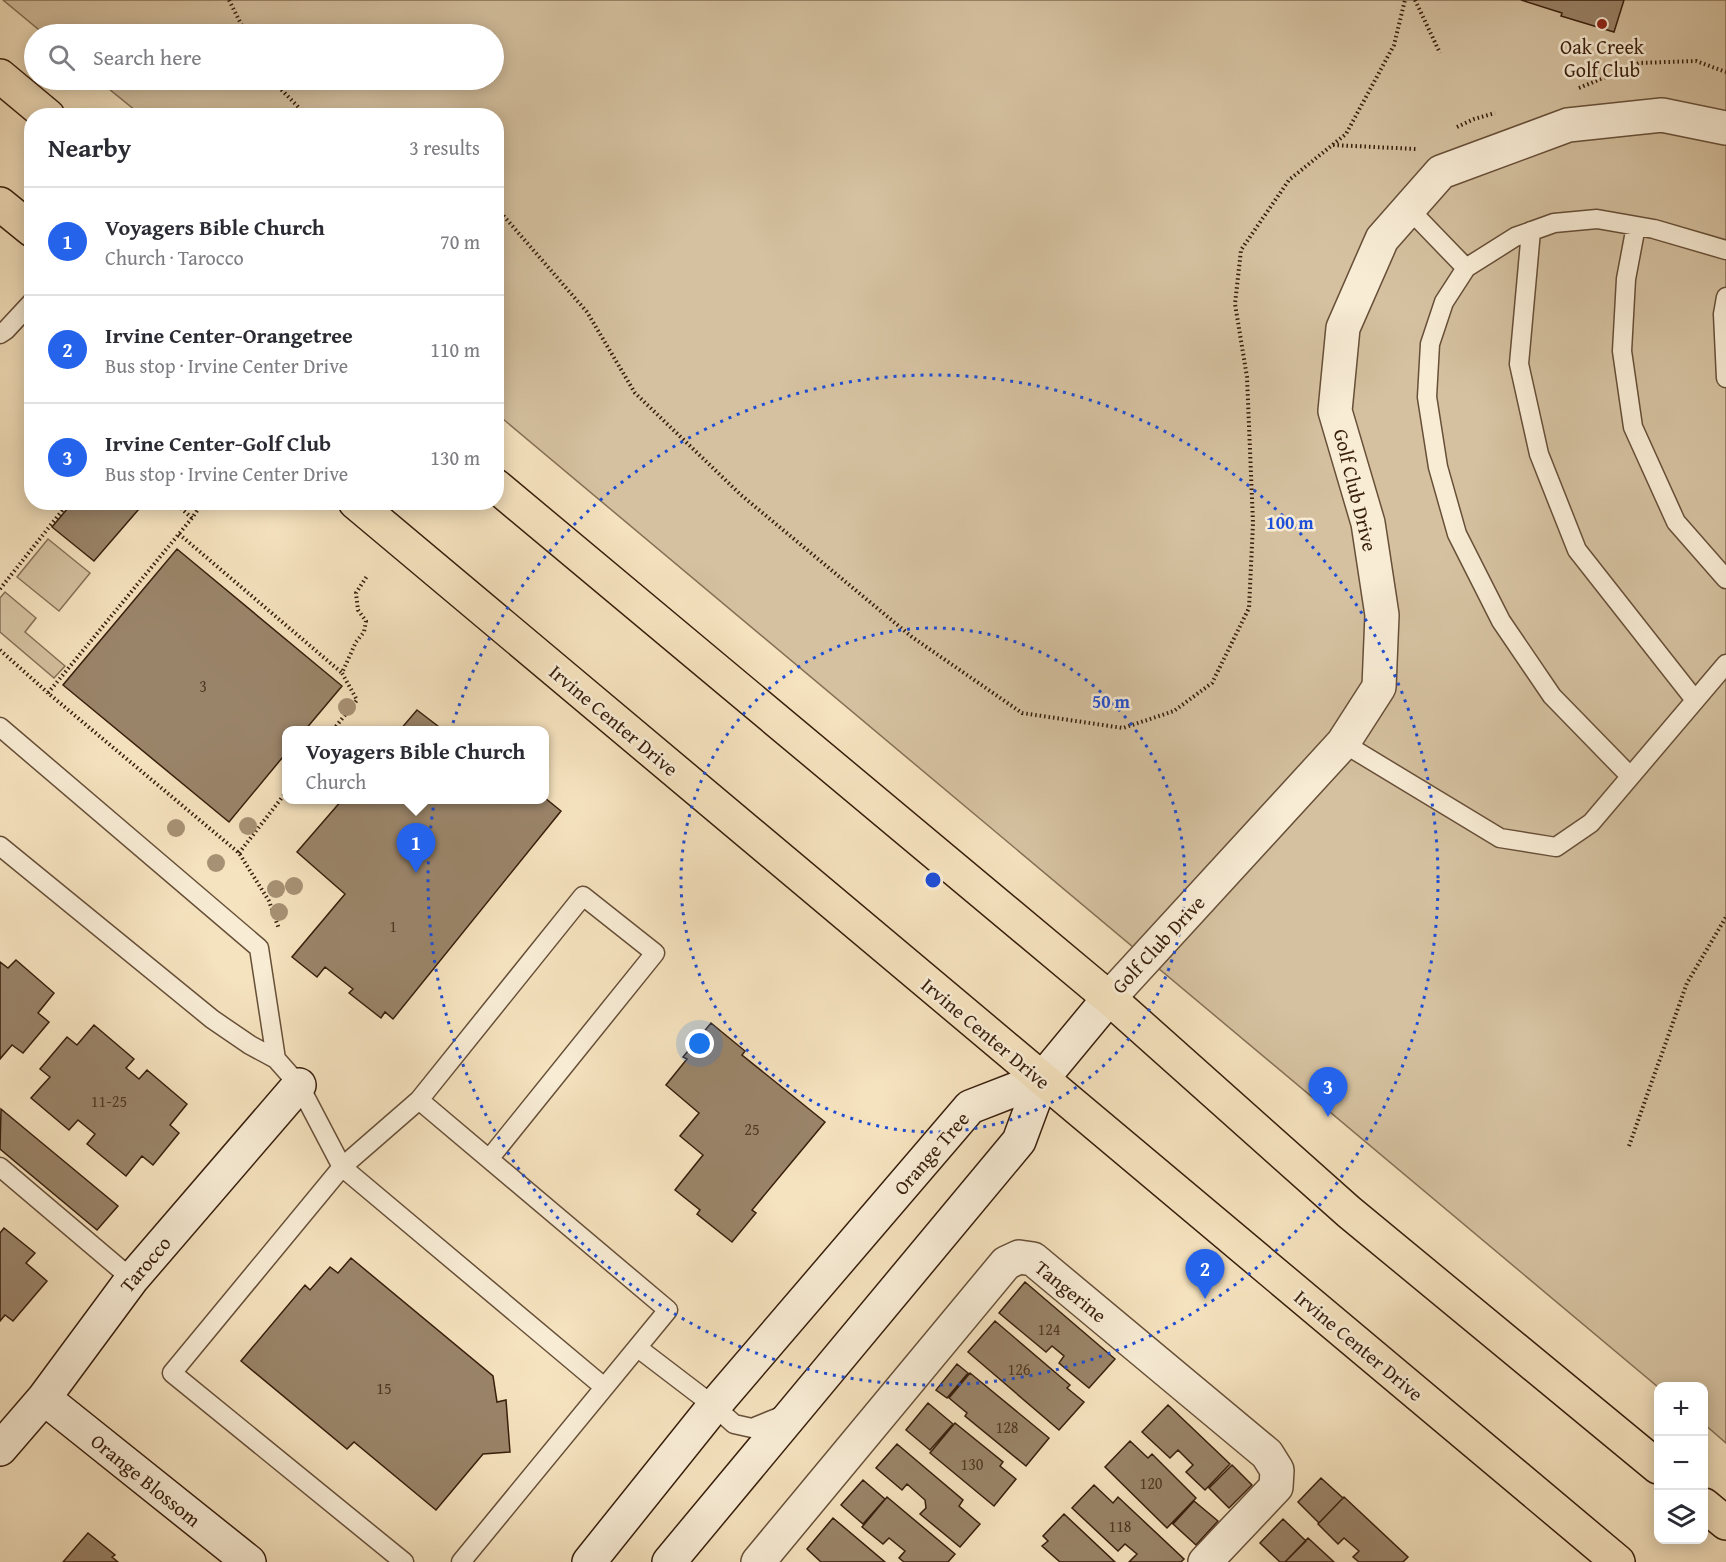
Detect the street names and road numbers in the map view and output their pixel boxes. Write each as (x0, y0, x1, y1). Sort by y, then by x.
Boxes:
street label: Golf Club Drive (1327, 426, 1385, 554)
street label: Irvine Center Drive (543, 657, 685, 783)
street label: Golf Club Drive (1105, 888, 1211, 1000)
street label: Irvine Center Drive (915, 970, 1057, 1096)
street label: Orange Tree (886, 1105, 976, 1201)
street label: Tarocco (113, 1229, 177, 1299)
street label: Tangerine (1029, 1253, 1113, 1329)
street label: Irvine Center Drive (1288, 1282, 1430, 1408)
street label: Orange Blossom (85, 1427, 208, 1534)

